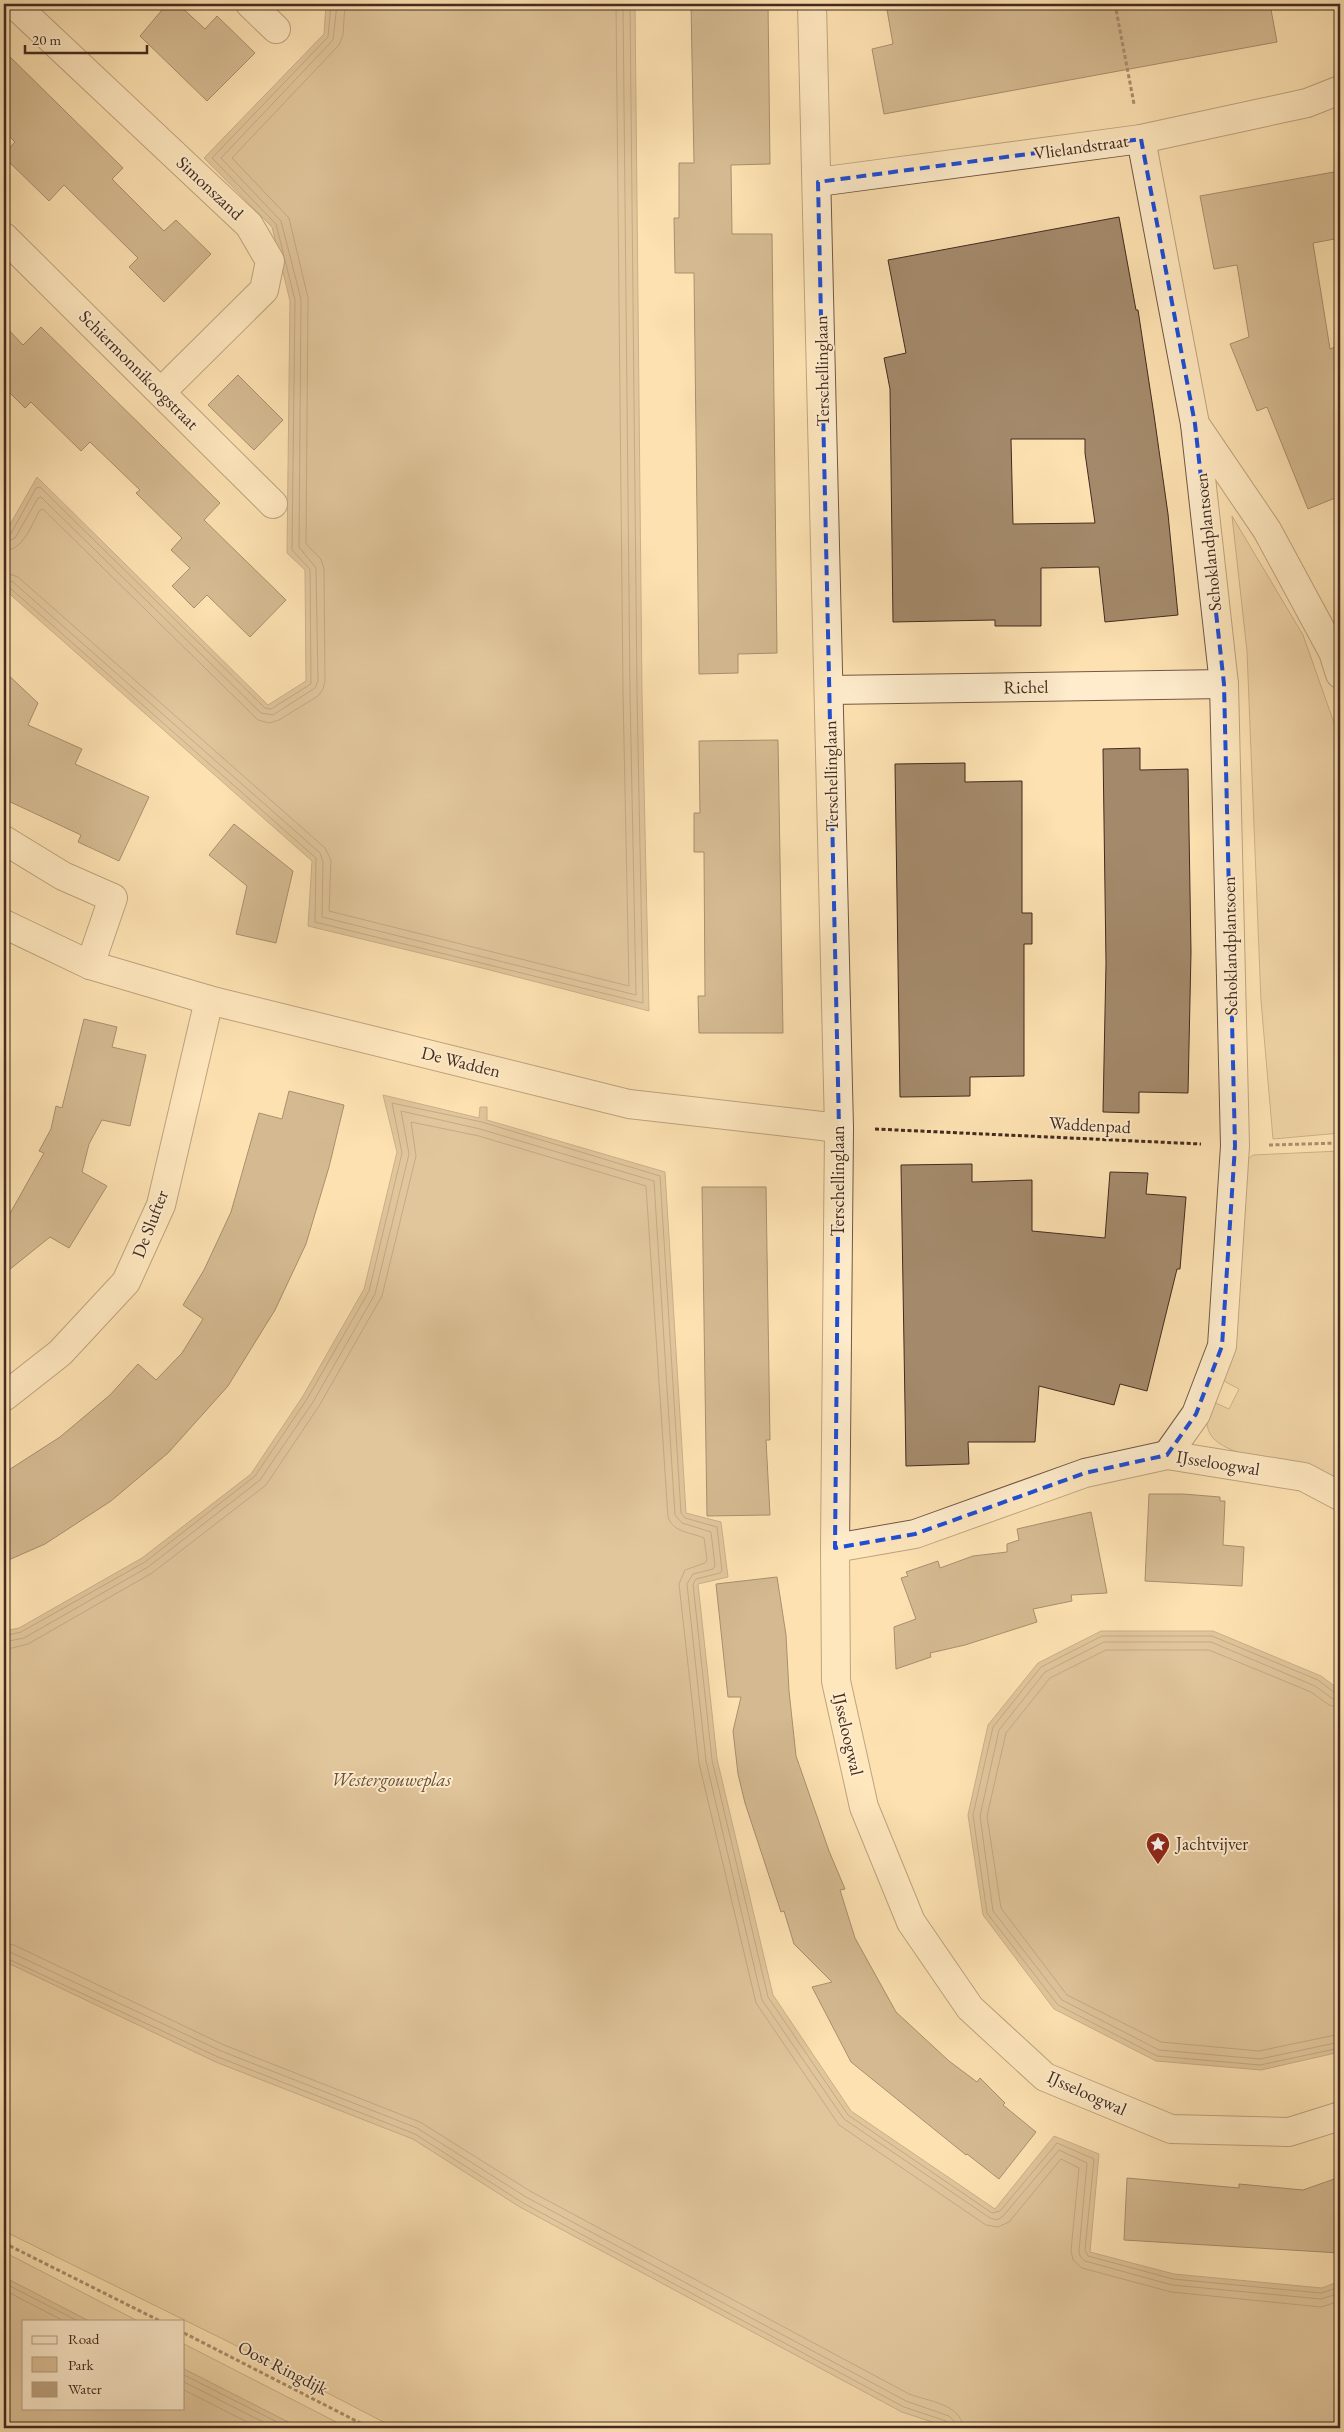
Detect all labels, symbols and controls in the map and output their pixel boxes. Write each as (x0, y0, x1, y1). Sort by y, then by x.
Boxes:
scale bar (25, 22, 148, 54)
text: 20 m (32, 30, 61, 49)
street label: Vlielandstraat (1032, 128, 1130, 165)
street label: Simonszand (172, 151, 249, 225)
street label: Schiermonnikoogstraat (75, 305, 204, 435)
street label: Terschellinglaan (809, 315, 834, 427)
street label: Schoklandplantsoen (1189, 471, 1226, 612)
street label: Richel (1003, 675, 1049, 698)
street label: Terschellinglaan (818, 720, 843, 832)
street label: Schoklandplantsoen (1217, 876, 1242, 1016)
street label: De Wadden (419, 1041, 504, 1083)
street label: Waddenpad (1049, 1111, 1132, 1138)
street label: Terschellinglaan (826, 1125, 849, 1237)
street label: De Slufter (126, 1187, 173, 1261)
street label: IJsseloogwal (1175, 1445, 1262, 1480)
street label: IJsseloogwal (828, 1690, 869, 1778)
water label: Westergouweplas (331, 1767, 452, 1792)
place icon: Jachtvijver (1145, 1831, 1171, 1865)
place label: Jachtvijver (1174, 1832, 1248, 1855)
street label: IJsseloogwal (1044, 2065, 1130, 2120)
legend (22, 2320, 185, 2410)
text: Road (68, 2329, 100, 2348)
street label: Oost Ringdijk (234, 2335, 333, 2400)
text: Park (68, 2355, 95, 2374)
text: Water (68, 2379, 102, 2398)

